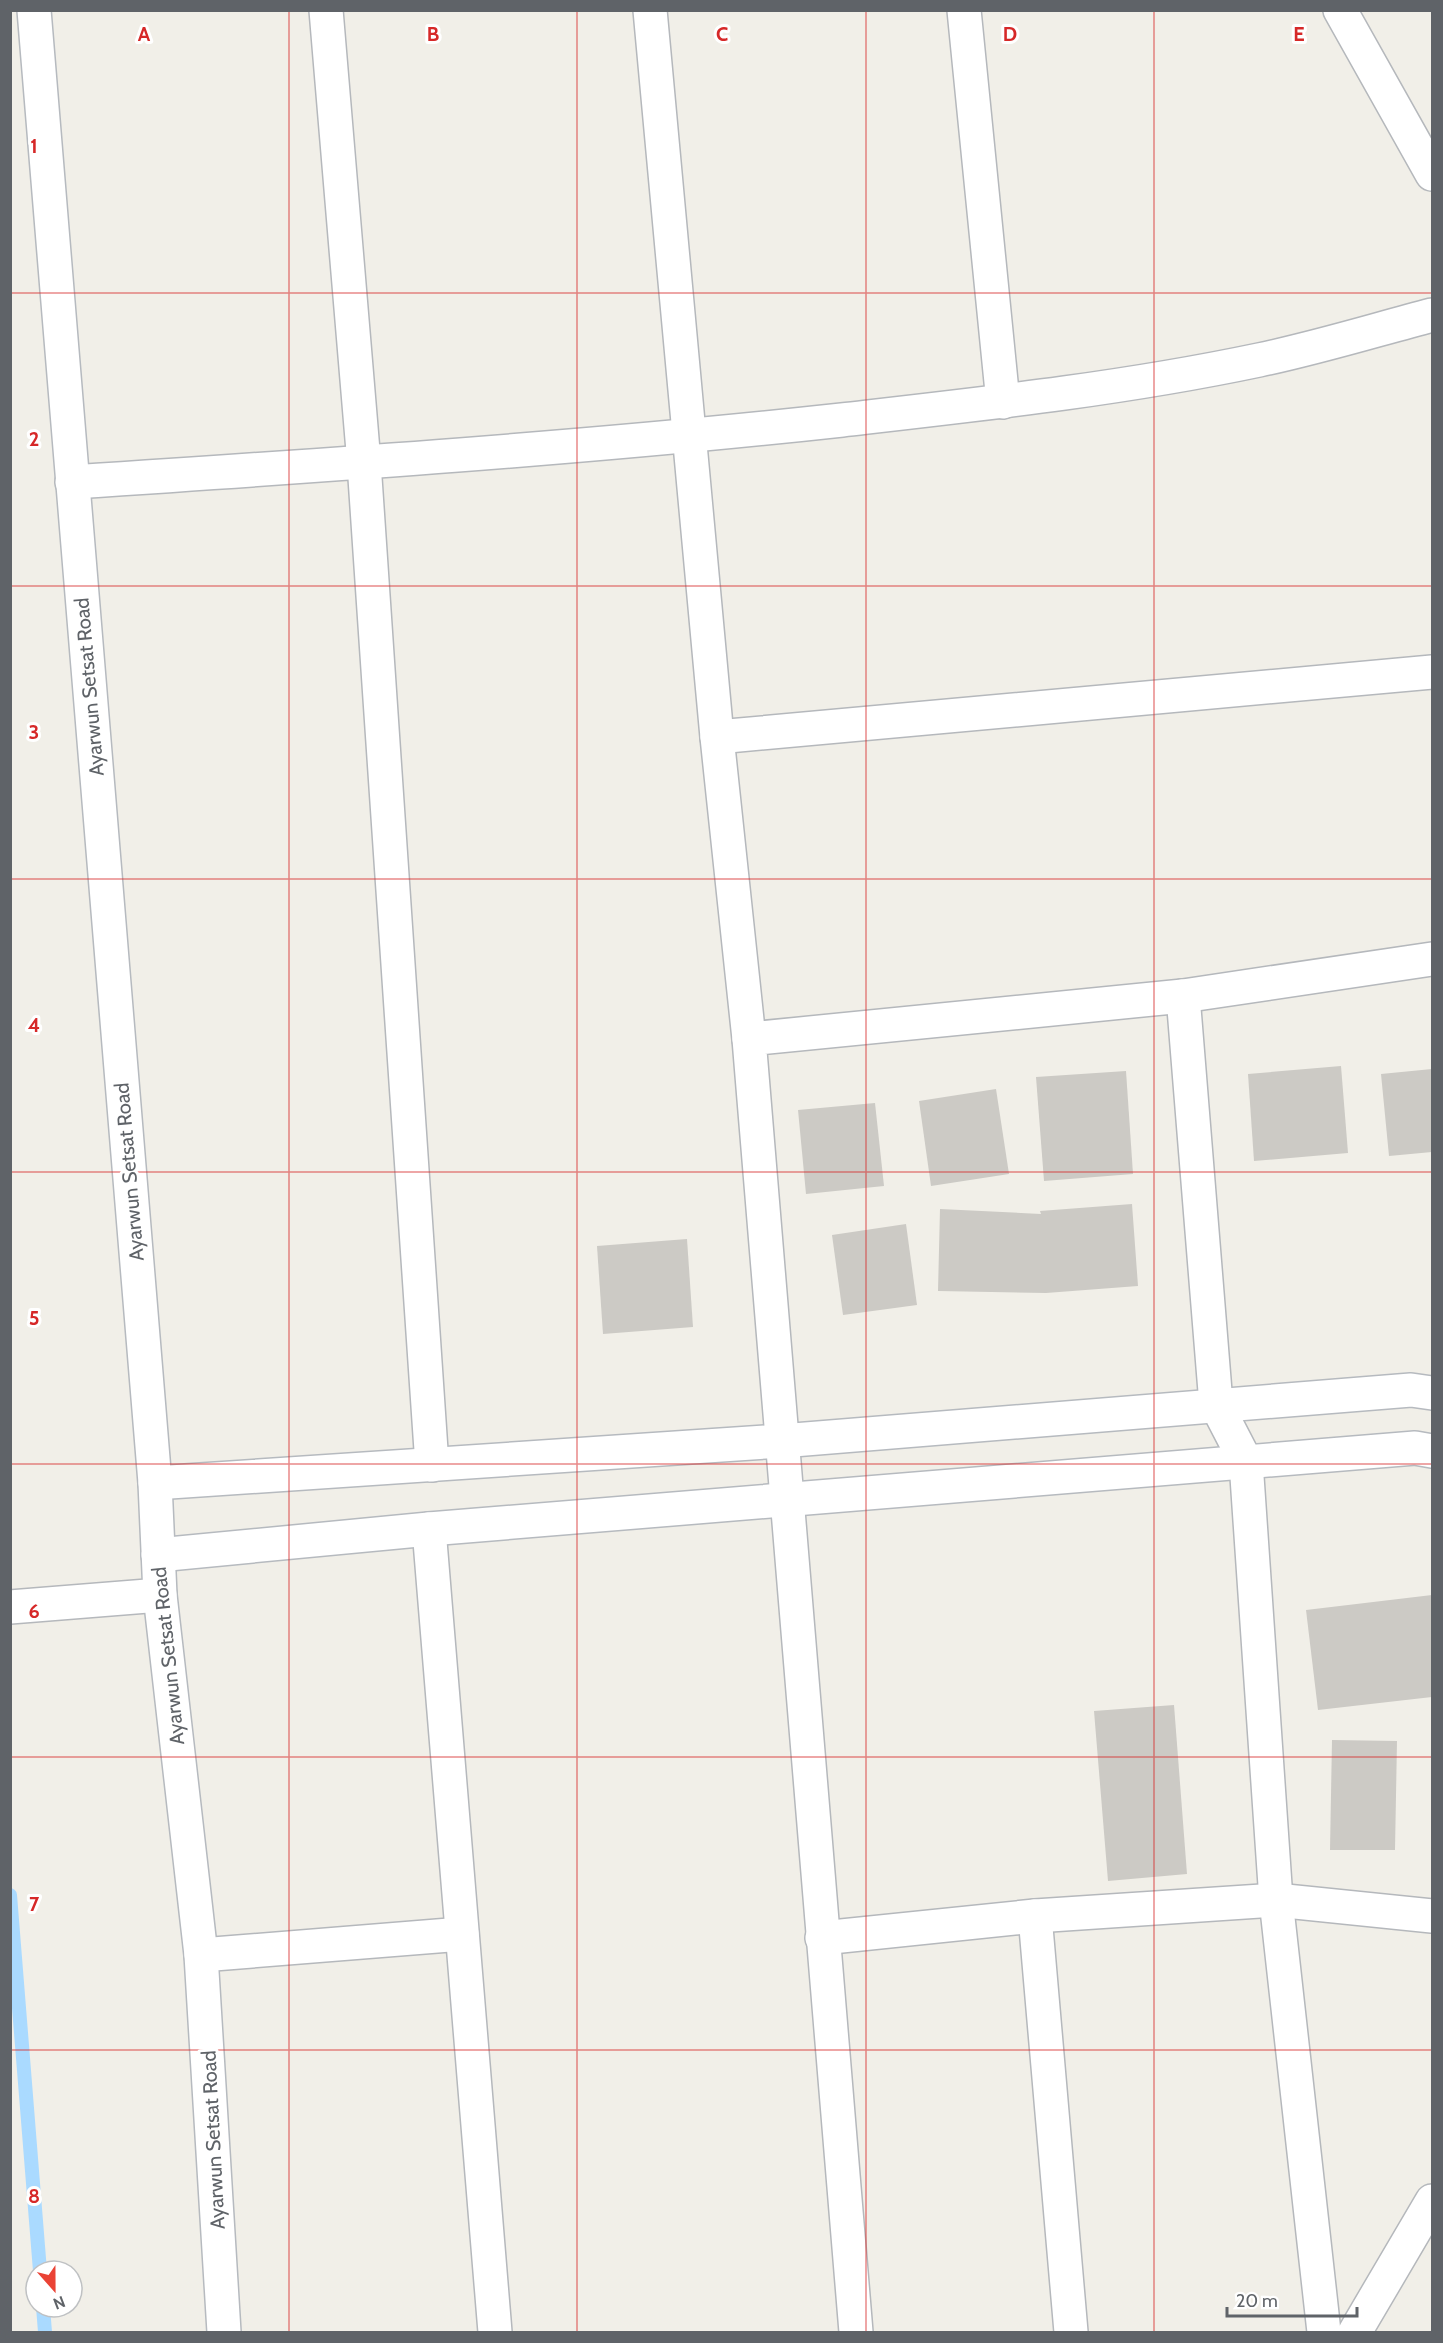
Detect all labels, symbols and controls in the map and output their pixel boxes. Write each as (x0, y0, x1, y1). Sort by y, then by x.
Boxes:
text: A (138, 22, 151, 46)
text: B (427, 22, 439, 46)
text: C (716, 22, 728, 46)
text: D (1003, 22, 1017, 46)
text: E (1293, 22, 1305, 46)
text: 1 (30, 134, 38, 158)
text: 2 (29, 427, 39, 451)
street label: Ayarwun Setsat Road (69, 597, 109, 777)
text: 3 (29, 720, 39, 744)
text: 4 (28, 1013, 40, 1037)
street label: Ayarwun Setsat Road (109, 1082, 149, 1262)
text: 5 (29, 1306, 39, 1330)
street label: Ayarwun Setsat Road (147, 1566, 189, 1746)
text: 6 (28, 1599, 40, 1623)
text: 7 (29, 1892, 40, 1916)
street label: Ayarwun Setsat Road (196, 2050, 230, 2230)
text: 8 (28, 2184, 40, 2208)
north arrow (24, 2259, 84, 2319)
scale bar (1227, 2280, 1358, 2318)
text: 20 m (1236, 2290, 1278, 2312)
text: N (51, 2292, 68, 2313)

